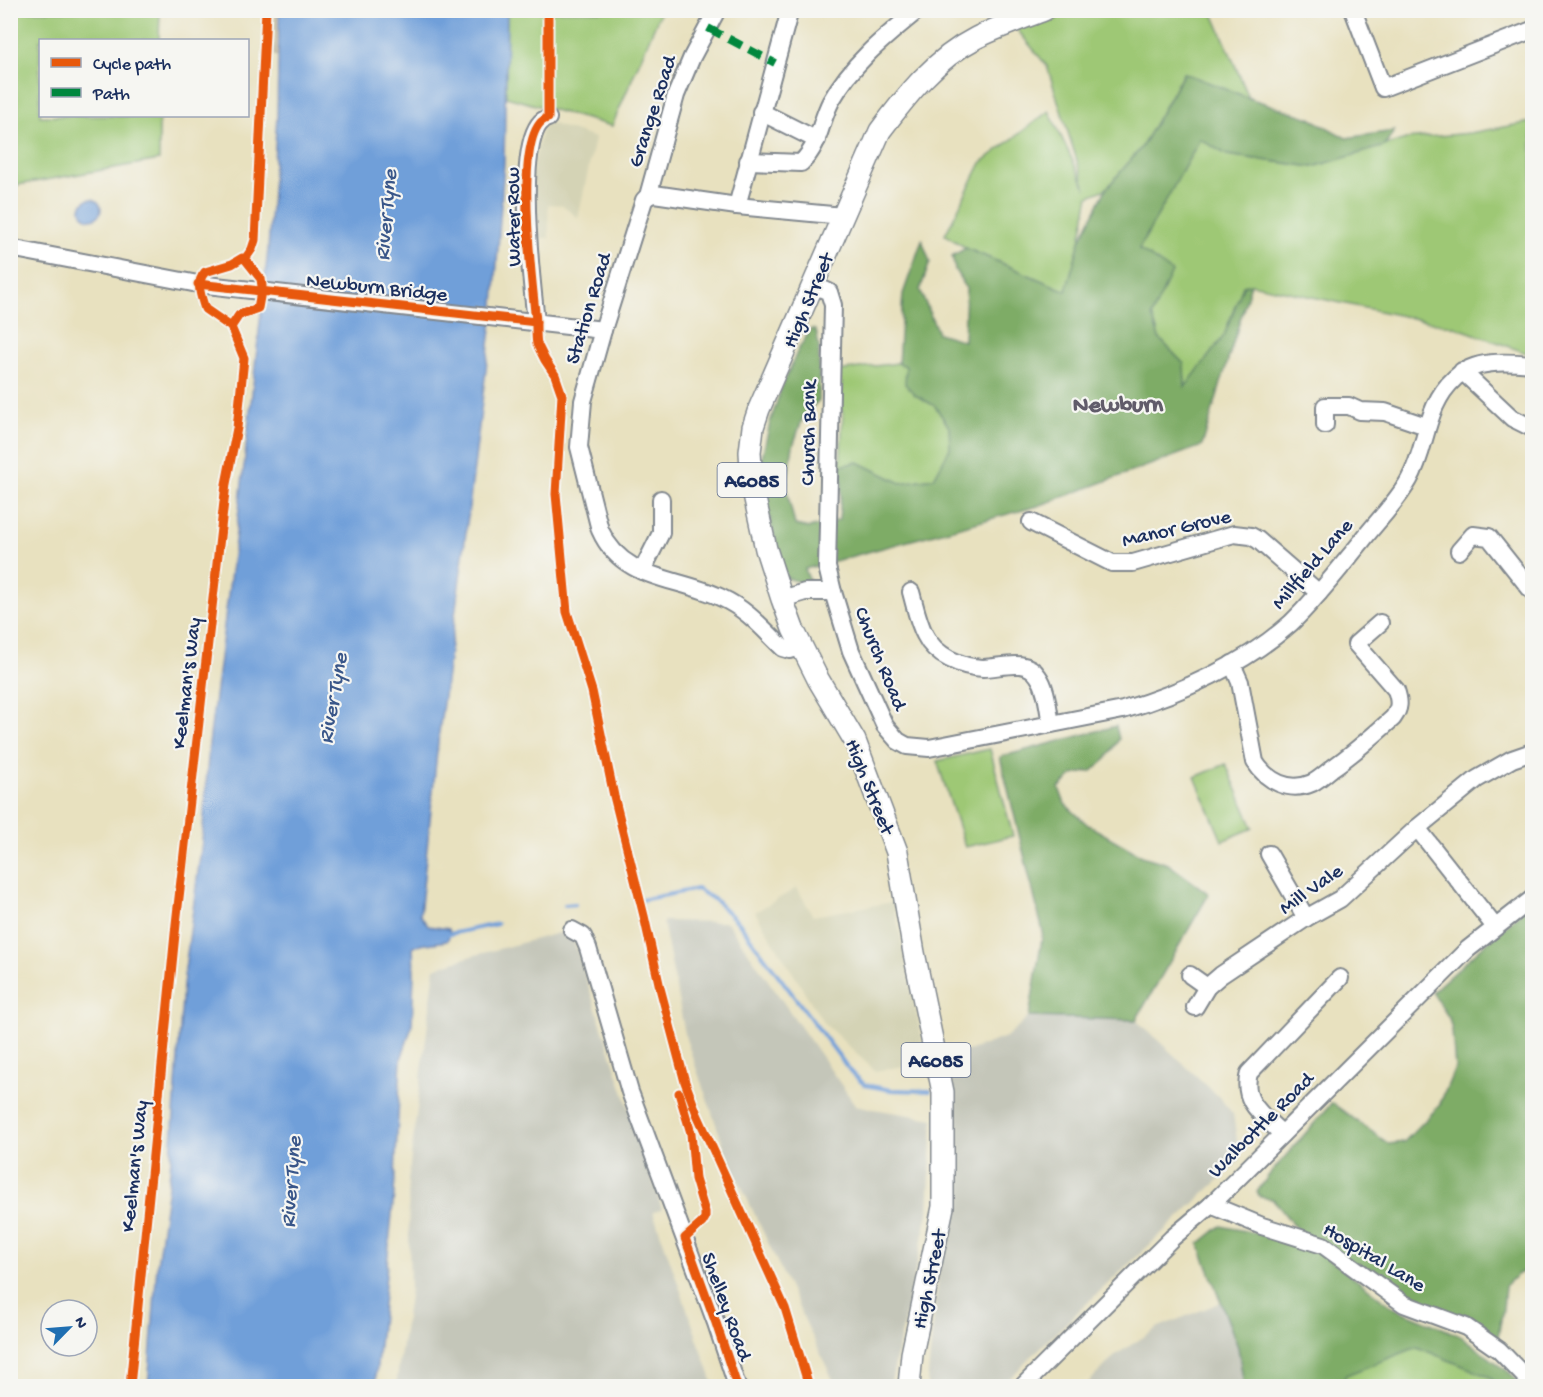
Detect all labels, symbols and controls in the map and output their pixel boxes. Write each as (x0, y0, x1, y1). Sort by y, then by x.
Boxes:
legend (39, 39, 249, 117)
street label: Grange Road (625, 51, 685, 171)
text: Cycle path (93, 55, 171, 76)
text: Path (92, 85, 130, 106)
street label: Water Row (502, 166, 529, 267)
water label: River Tyne (371, 167, 405, 262)
street label: High Street (779, 248, 842, 353)
street label: Station Road (562, 249, 620, 368)
street label: Newburn Bridge (305, 270, 450, 309)
street label: Church Bank (797, 378, 824, 486)
district label: Newburn (1073, 392, 1164, 421)
road number: A6085 (718, 463, 786, 497)
street label: Manor Grove (1120, 505, 1235, 555)
street label: Millfield Lane (1267, 514, 1361, 616)
street label: Church Road (847, 604, 911, 716)
street label: Keelman's Way (168, 616, 209, 751)
water label: River Tyne (314, 650, 356, 746)
street label: High Street (837, 736, 899, 841)
street label: Mill Vale (1275, 859, 1350, 922)
road number: A6085 (902, 1043, 970, 1077)
street label: Walbottle Road (1204, 1067, 1322, 1185)
street label: Keelman's Way (117, 1099, 156, 1233)
water label: River Tyne (277, 1134, 309, 1229)
street label: Hospital Lane (1317, 1219, 1430, 1300)
street label: High Street (909, 1225, 955, 1332)
street label: Shelley Road (694, 1250, 756, 1366)
north arrow (39, 1298, 99, 1358)
text: N (69, 1314, 90, 1332)

